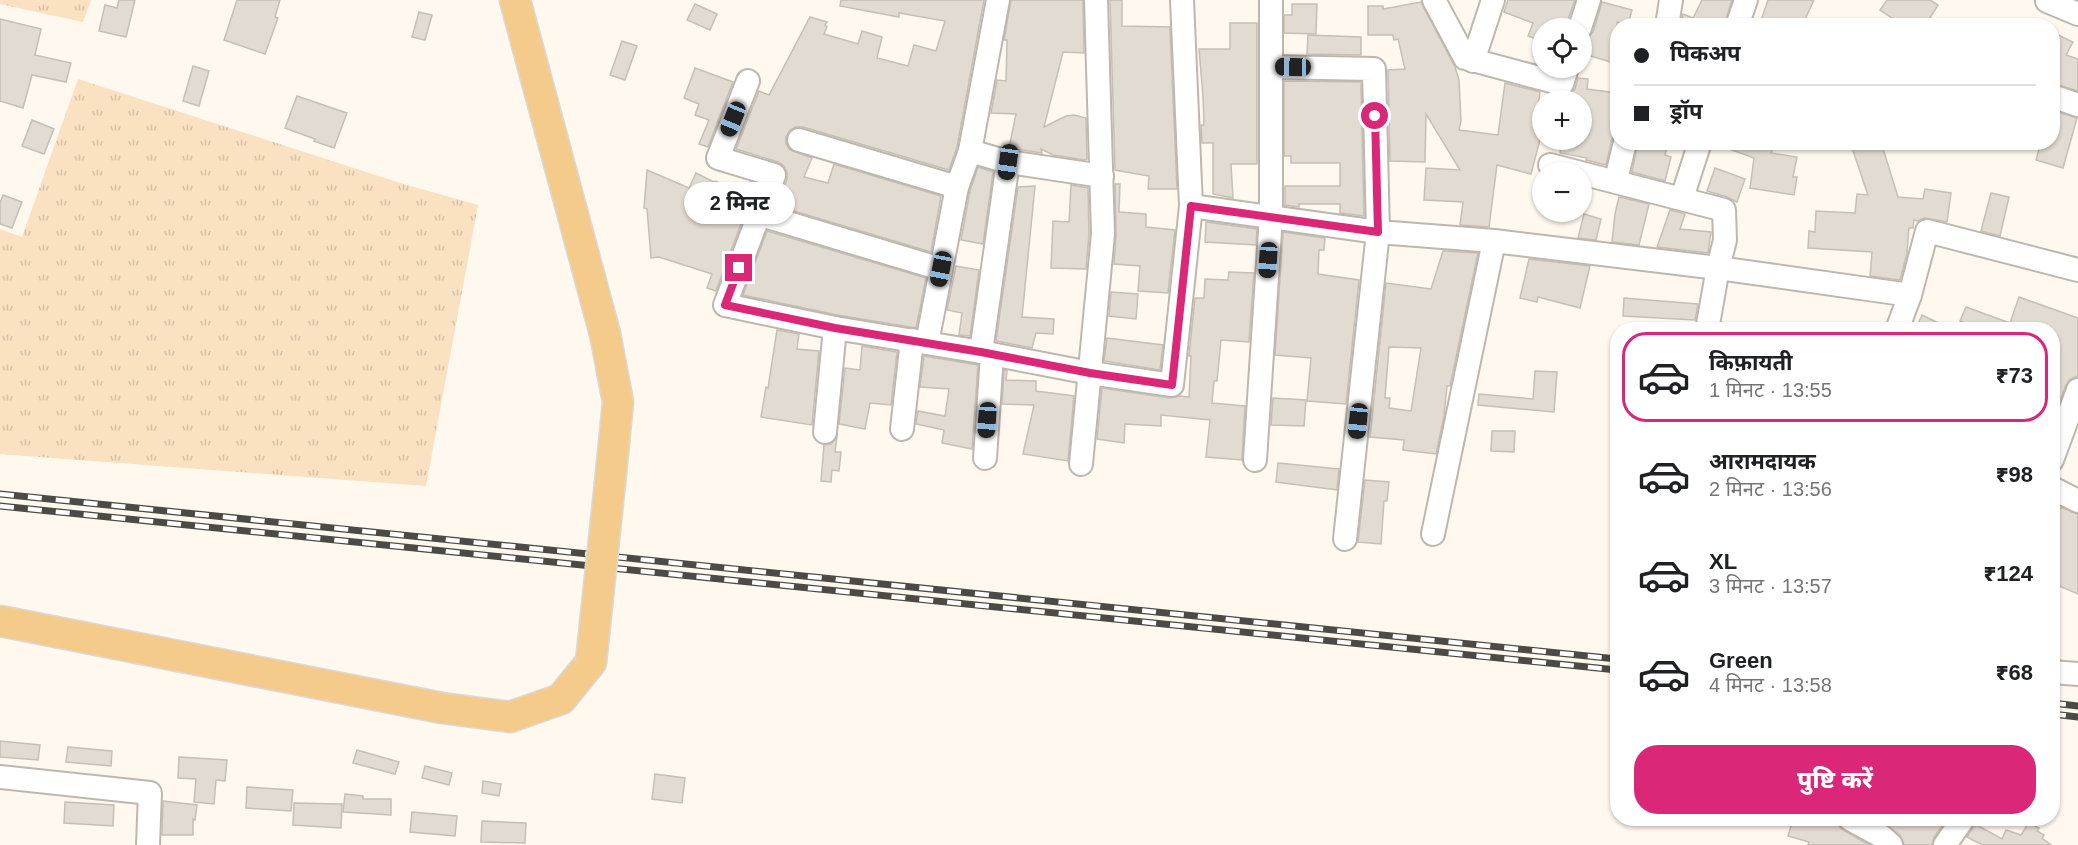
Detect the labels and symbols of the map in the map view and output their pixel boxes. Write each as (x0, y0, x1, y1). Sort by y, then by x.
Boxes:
car (1275, 58, 1311, 76)
car (718, 99, 748, 139)
route start (1361, 102, 1388, 129)
car (997, 143, 1019, 181)
callout: 2 मिनट (684, 181, 795, 223)
car (1258, 241, 1278, 279)
car (929, 250, 953, 288)
route end (725, 254, 752, 281)
car (977, 401, 997, 439)
car (1347, 402, 1369, 440)

